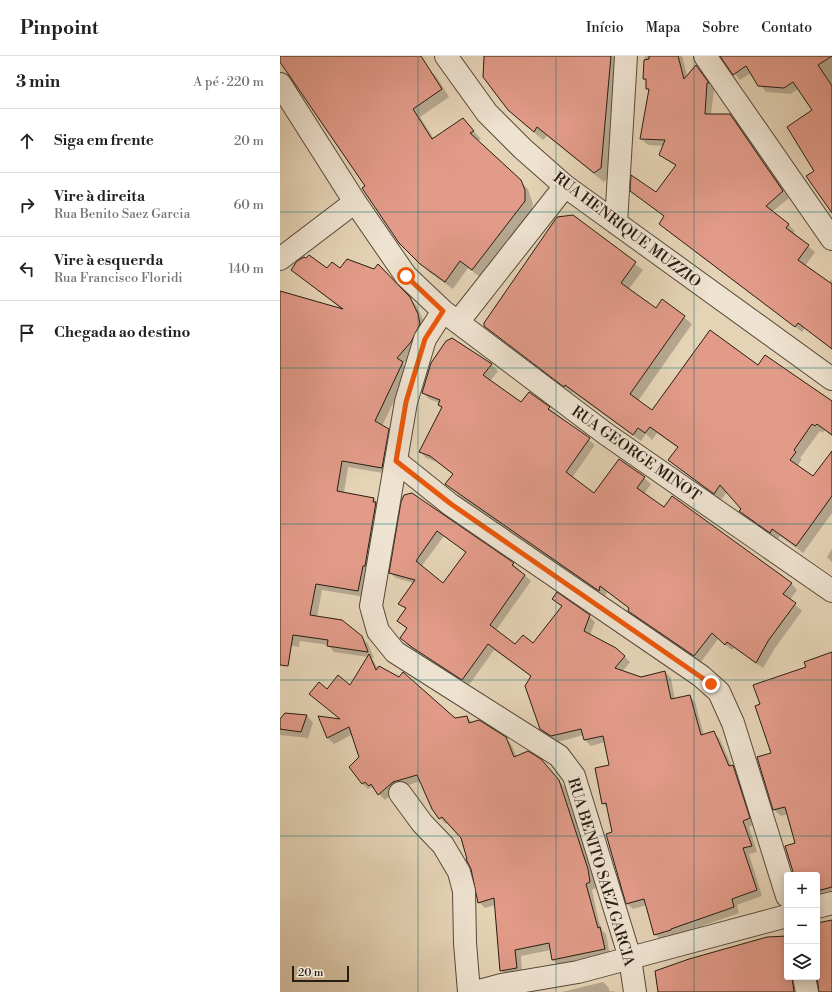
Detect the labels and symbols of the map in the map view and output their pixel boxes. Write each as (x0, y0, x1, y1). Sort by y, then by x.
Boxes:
street label: RUA HENRIQUE MUZZIO (549, 168, 705, 292)
route start (397, 267, 415, 285)
street label: RUA GEORGE MINOT (568, 402, 705, 506)
route end (702, 675, 720, 693)
street label: RUA BENITO SAEZ GARCIA (563, 775, 639, 969)
scale bar (292, 964, 349, 983)

